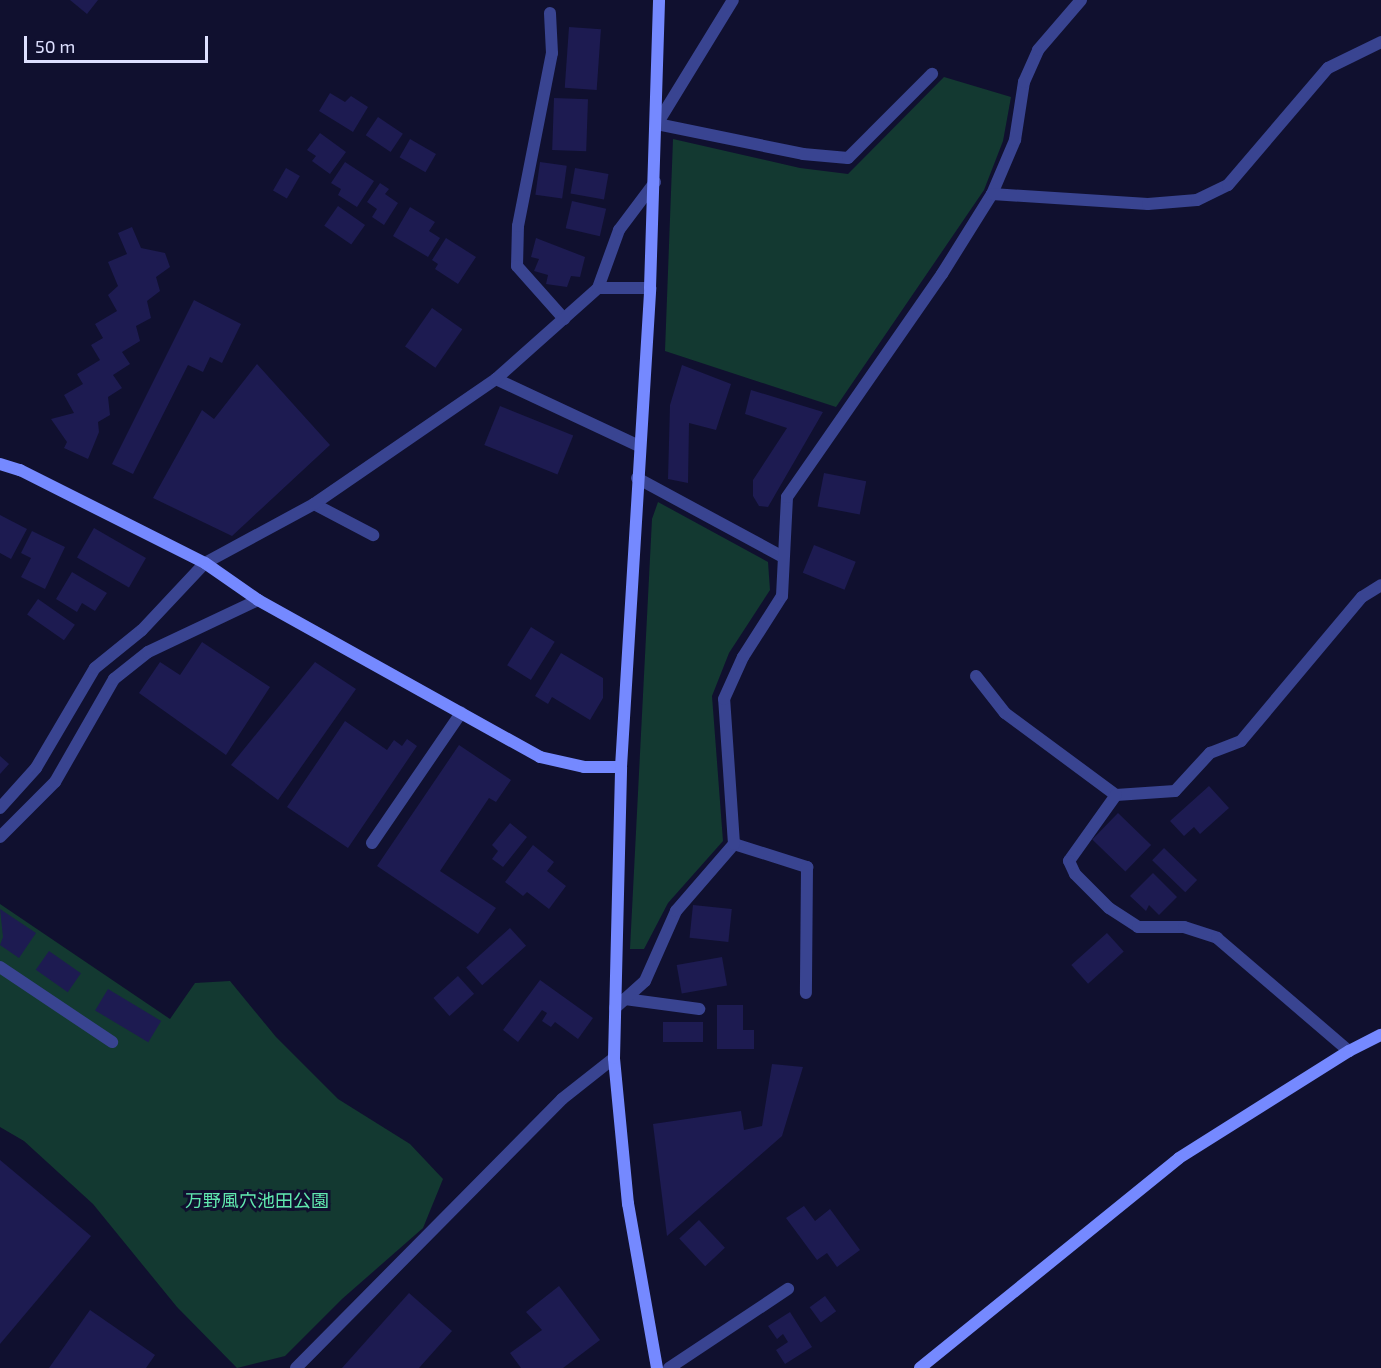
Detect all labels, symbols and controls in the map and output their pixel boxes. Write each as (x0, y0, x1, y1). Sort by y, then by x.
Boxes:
scale bar (27, 24, 212, 62)
text: 50 m (35, 35, 75, 57)
park label: 万野風穴池田公園 (185, 1189, 329, 1211)

